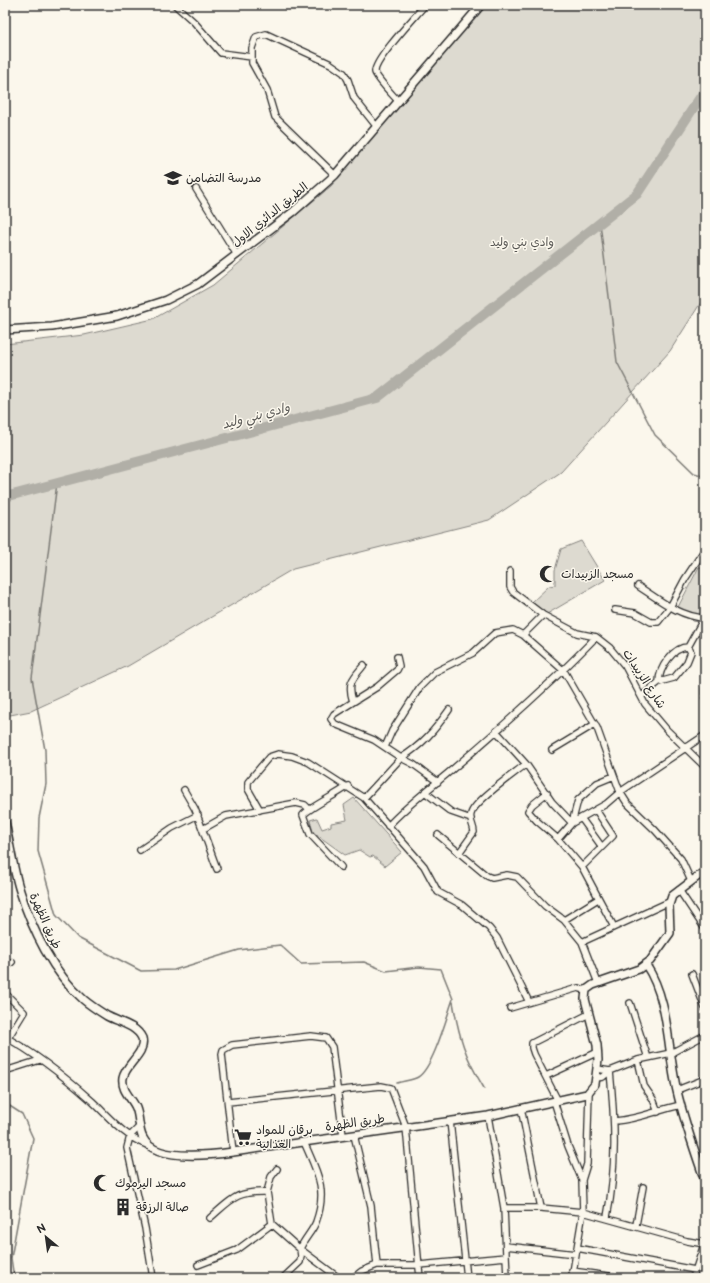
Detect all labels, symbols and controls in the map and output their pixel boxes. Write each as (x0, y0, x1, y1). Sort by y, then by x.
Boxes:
school or university icon: مدرسة التضامن (163, 168, 183, 188)
place label: مدرسة التضامن (186, 171, 261, 186)
street label: الطريق الدائري الاول (229, 180, 312, 251)
park label: وادي بني وليد (490, 235, 554, 253)
water label: وادي بني وليد (220, 399, 292, 436)
mosque icon: مسجد الزبيدات (538, 564, 558, 584)
place label: مسجد الزبيدات (561, 567, 634, 582)
street label: شارع الزبيدات (618, 646, 669, 712)
street label: طريق الظهرة (26, 890, 64, 952)
street label: طريق الظهرة (324, 1111, 386, 1135)
place label: برقان للمواد الغذائية (256, 1123, 313, 1152)
supermarket icon: برقان للمواد الغذائية (233, 1127, 253, 1147)
mosque icon: مسجد اليرموك (92, 1173, 112, 1193)
place label: مسجد اليرموك (115, 1176, 186, 1191)
building icon: صالة الرزقة (113, 1197, 133, 1217)
place label: صالة الرزقة (136, 1200, 189, 1215)
north arrow (26, 1217, 66, 1257)
text: N (35, 1221, 48, 1236)

